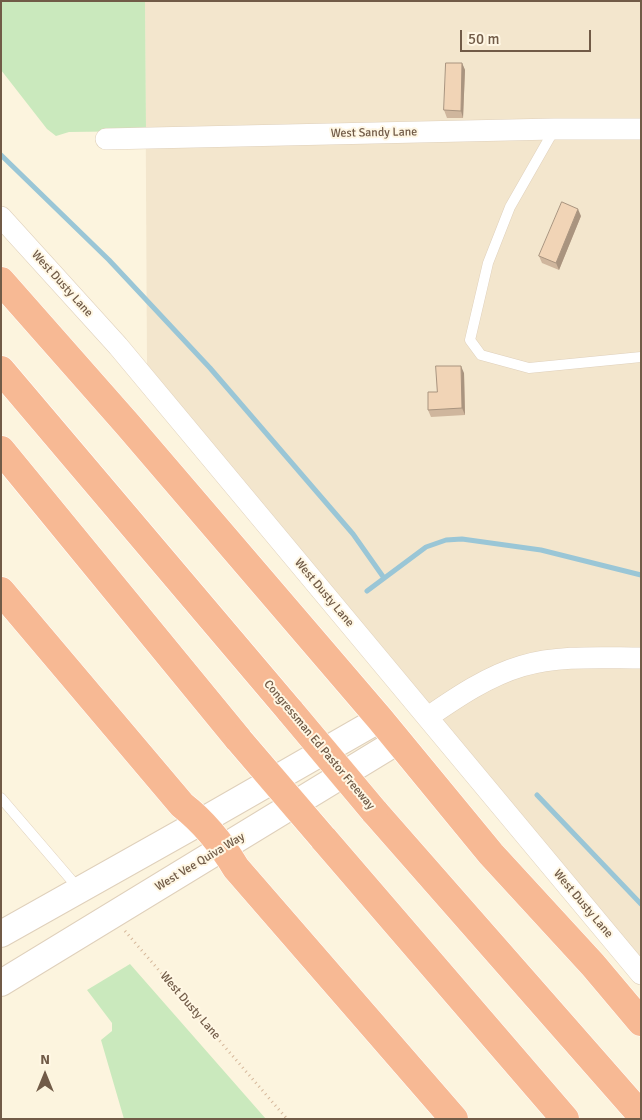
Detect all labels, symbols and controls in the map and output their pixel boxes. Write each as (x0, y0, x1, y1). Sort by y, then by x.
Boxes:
scale bar (462, 20, 593, 52)
text: 50 m (468, 30, 499, 48)
street label: West Sandy Lane (331, 125, 417, 141)
street label: West Dusty Lane (28, 248, 96, 320)
street label: West Dusty Lane (291, 556, 357, 630)
street label: Congressman Ed Pastor Freeway (260, 677, 378, 813)
street label: West Vee Quiva Way (153, 830, 247, 894)
street label: West Dusty Lane (550, 867, 616, 941)
street label: West Dusty Lane (157, 969, 223, 1043)
north arrow (20, 1050, 70, 1100)
text: N (40, 1051, 50, 1068)

